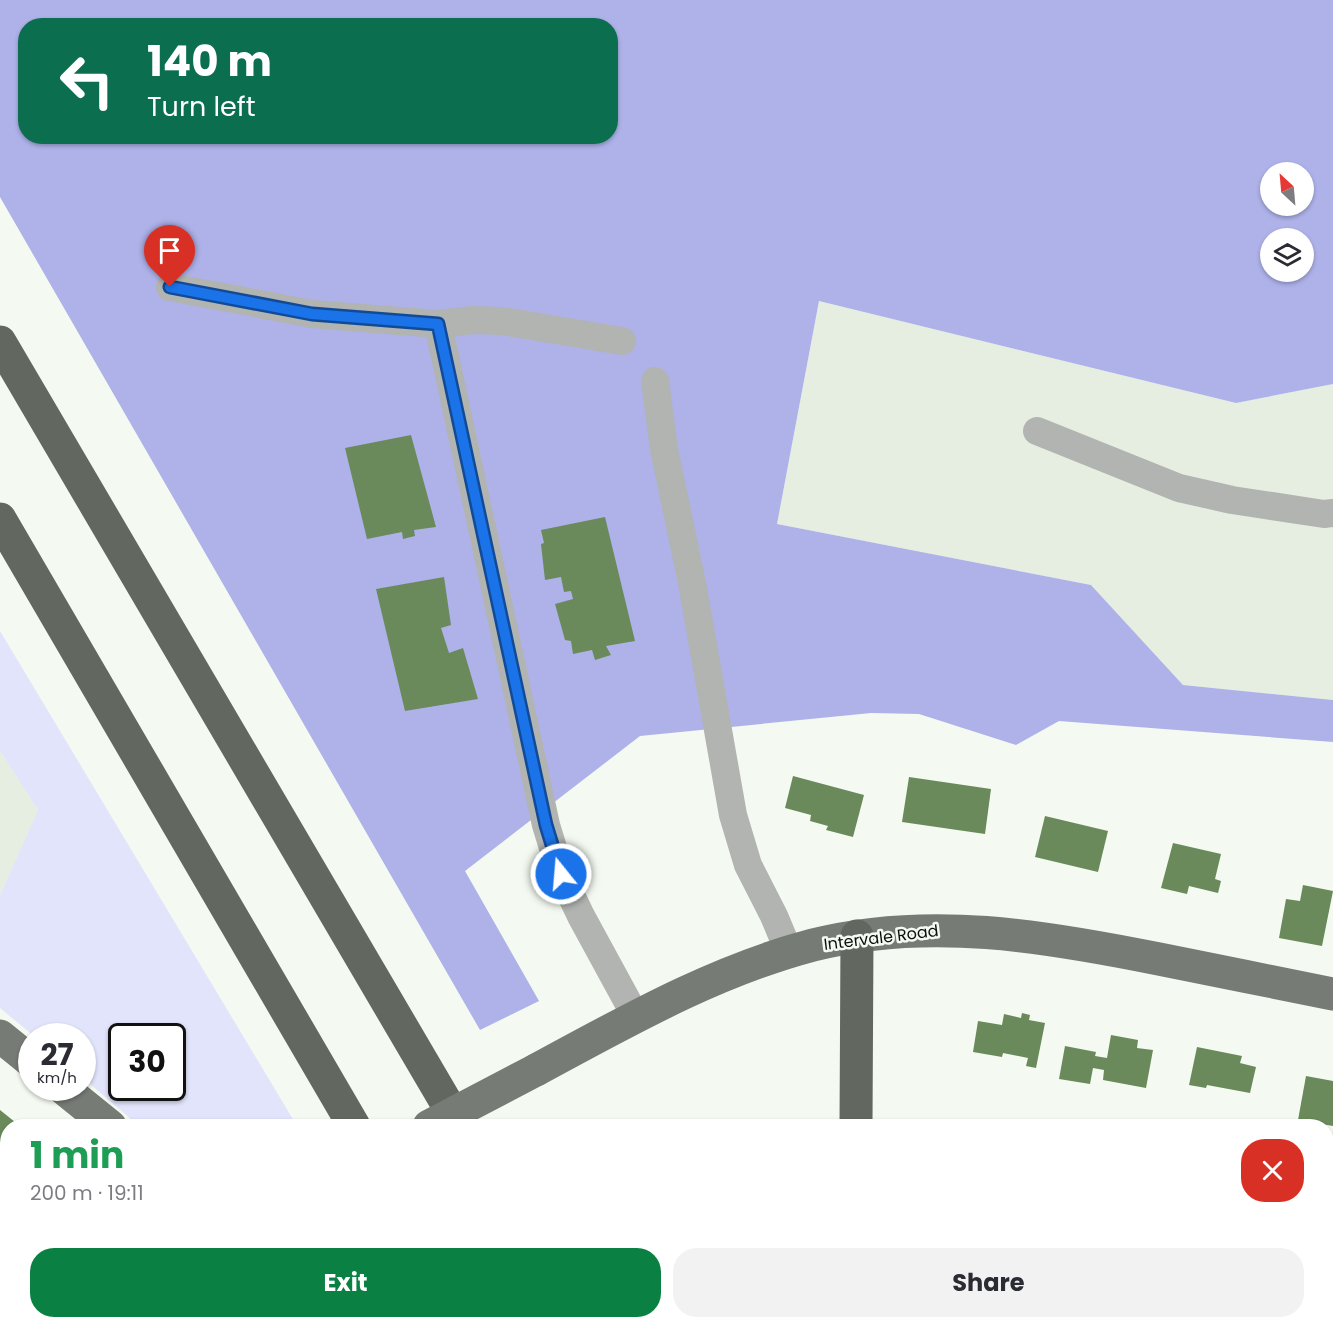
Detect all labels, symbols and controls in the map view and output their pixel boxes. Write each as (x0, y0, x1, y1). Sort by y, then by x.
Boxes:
text: 140 m (147, 32, 272, 91)
icon: left (48, 42, 126, 120)
text: Turn left (147, 88, 256, 125)
north arrow (1260, 162, 1314, 216)
map controls (1260, 162, 1314, 282)
pin (144, 225, 195, 287)
button: layers (1260, 228, 1314, 282)
icon: arrive (153, 234, 186, 267)
position arrow (529, 842, 593, 906)
street label: Intervale Road (822, 919, 940, 956)
speed limit sign: 30 (108, 1023, 186, 1101)
text: 27 (40, 1033, 74, 1076)
text: km/h (37, 1067, 77, 1088)
text: 1 min (30, 1130, 124, 1181)
button: close (1241, 1139, 1304, 1202)
text: 200 m · 19:11 (30, 1179, 144, 1207)
button: Exit (30, 1248, 661, 1317)
button: Share (673, 1248, 1304, 1317)

